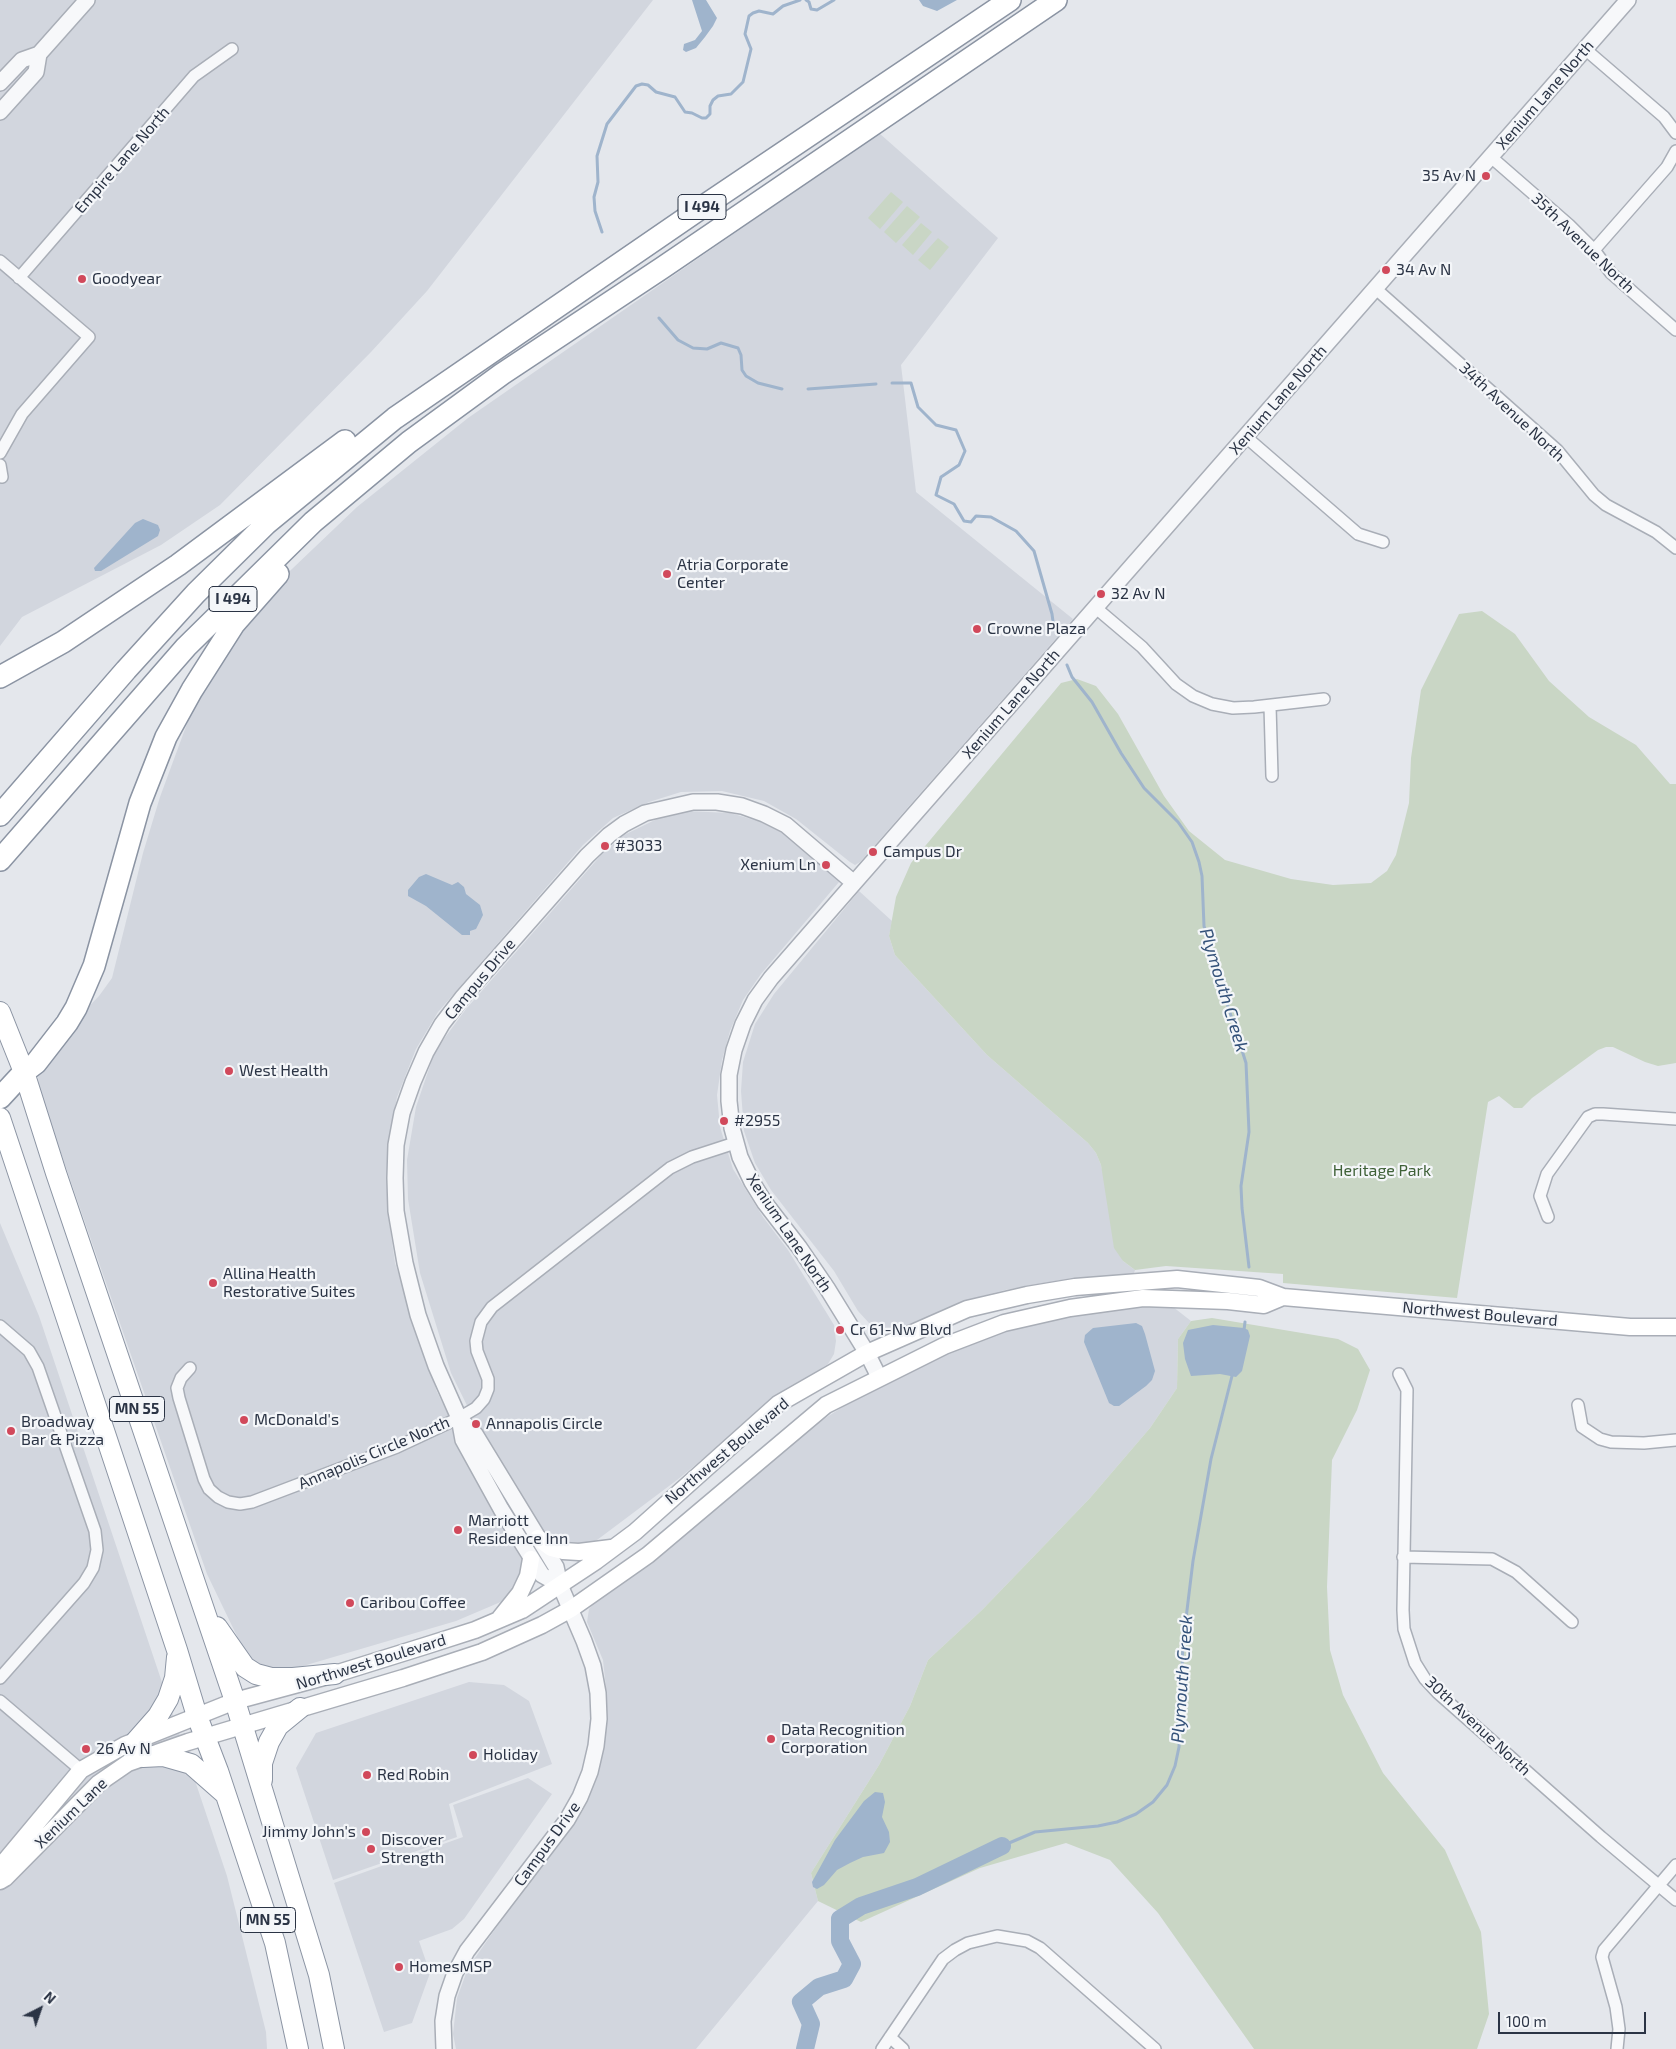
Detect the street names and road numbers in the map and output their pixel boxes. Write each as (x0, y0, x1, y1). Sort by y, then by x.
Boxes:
street label: Xenium Lane North (1492, 36, 1598, 154)
street label: Empire Lane North (70, 103, 174, 217)
street label: 35th Avenue North (1527, 189, 1639, 297)
road number: I 494 (678, 194, 726, 220)
street label: Xenium Lane North (1225, 341, 1331, 459)
street label: 34th Avenue North (1455, 358, 1569, 466)
road number: I 494 (209, 586, 257, 612)
street label: Xenium Lane North (958, 645, 1064, 763)
street label: Campus Drive (441, 935, 519, 1023)
street label: Xenium Lane North (742, 1170, 836, 1296)
street label: Northwest Boulevard (1402, 1298, 1558, 1330)
street label: Northwest Boulevard (661, 1394, 793, 1508)
road number: MN 55 (110, 1396, 164, 1422)
street label: Annapolis Circle North (296, 1412, 452, 1494)
street label: Northwest Boulevard (294, 1630, 448, 1694)
street label: 30th Avenue North (1421, 1672, 1535, 1780)
street label: Xenium Lane (31, 1774, 111, 1852)
street label: Campus Drive (510, 1798, 584, 1890)
road number: MN 55 (240, 1908, 296, 1932)

